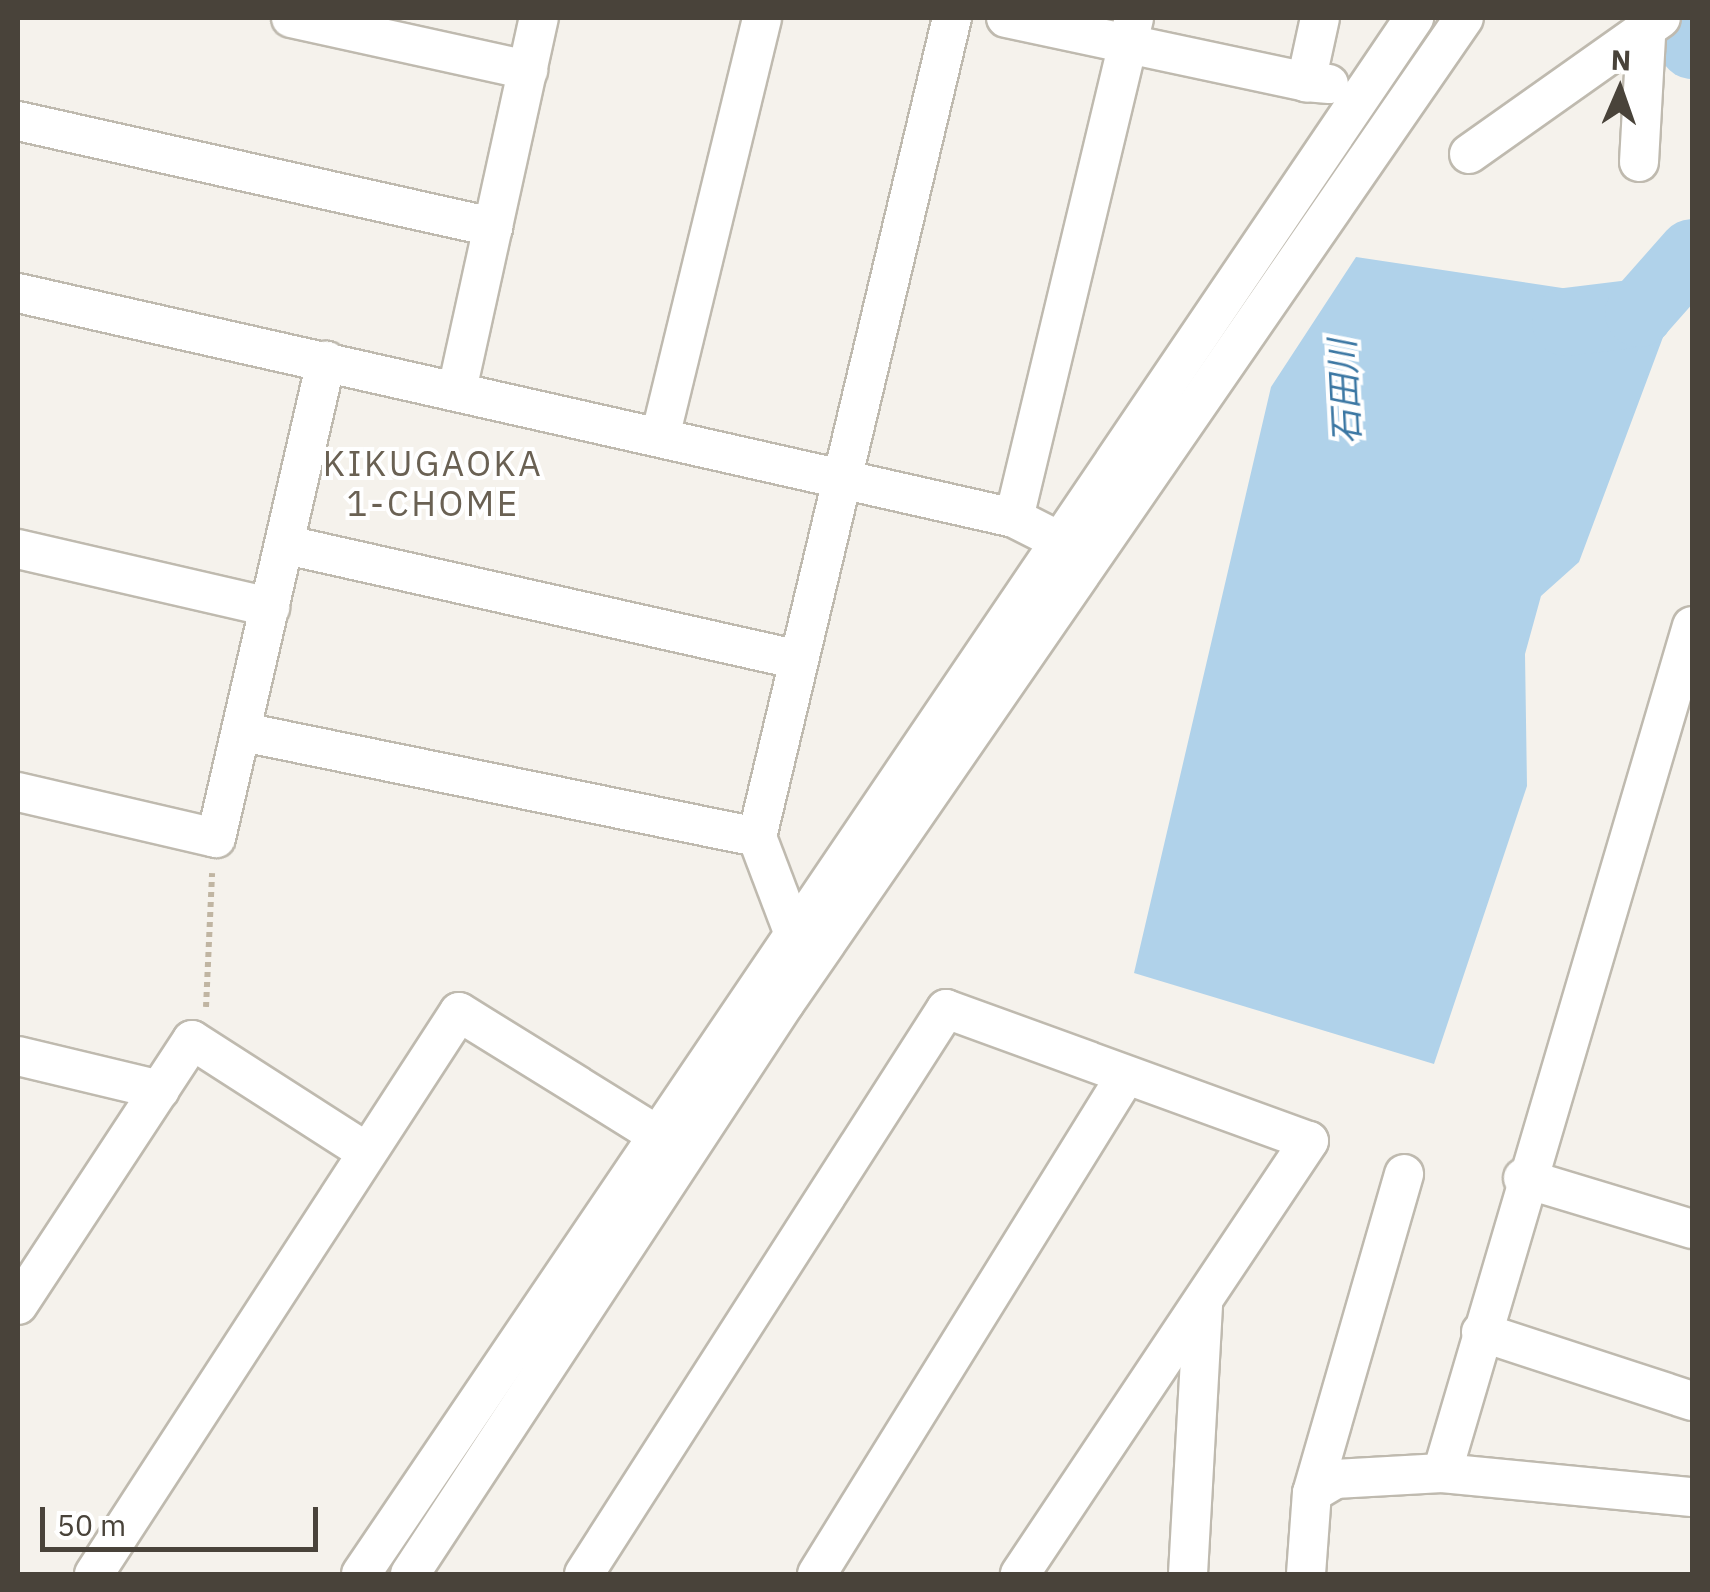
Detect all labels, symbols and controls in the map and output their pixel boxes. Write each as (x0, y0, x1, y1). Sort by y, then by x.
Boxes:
north arrow (1570, 40, 1670, 140)
text: N (1610, 41, 1632, 78)
water label: 石田川 (1320, 338, 1368, 446)
district label: KIKUGAOKA 1-CHOME (323, 442, 543, 524)
scale bar (45, 1487, 322, 1549)
text: 50 m (57, 1505, 126, 1544)

